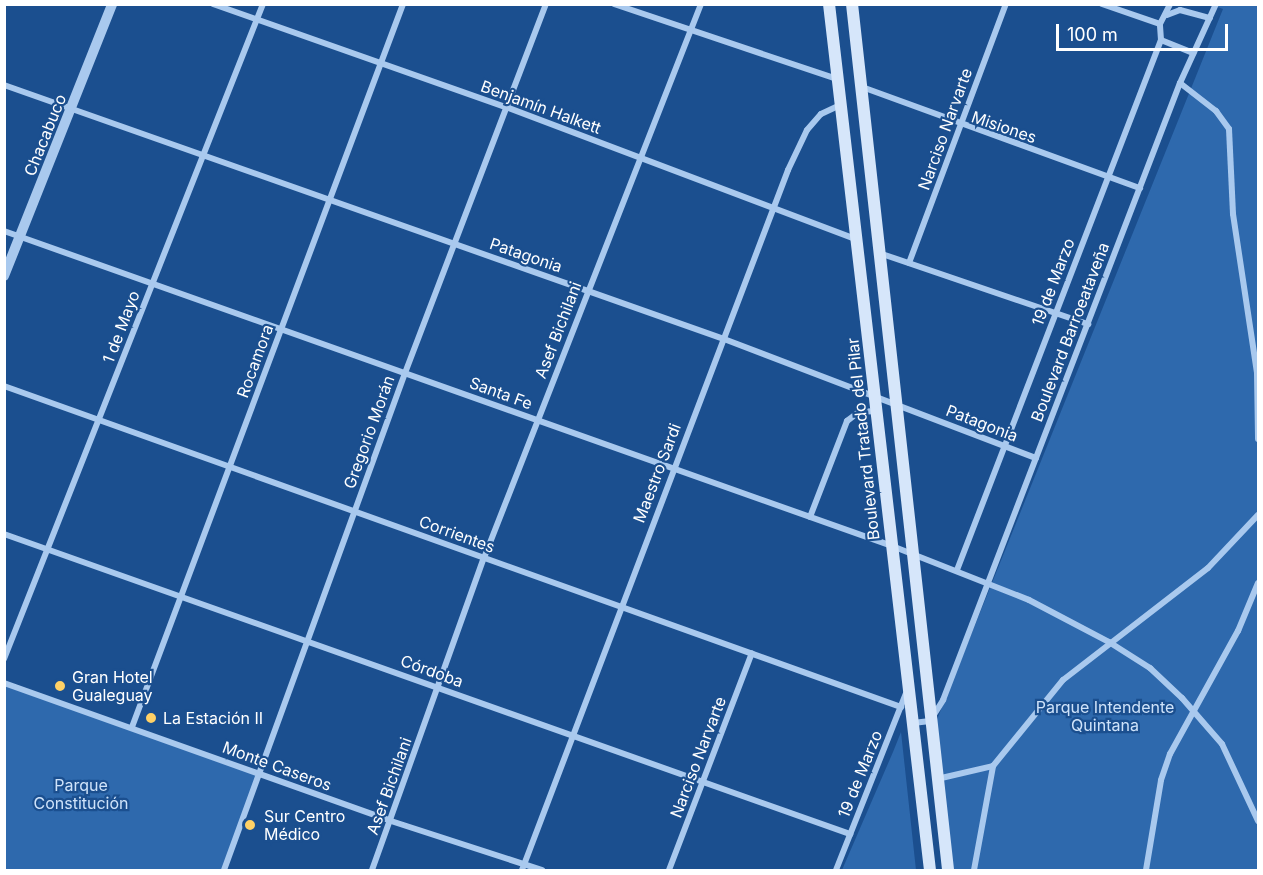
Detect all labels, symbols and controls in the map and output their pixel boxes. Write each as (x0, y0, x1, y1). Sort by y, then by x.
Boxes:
scale bar (1059, 12, 1232, 50)
text: 100 m (1067, 24, 1118, 45)
street label: Narciso Narvarte (914, 65, 976, 193)
street label: Benjamín Halkett (478, 76, 604, 138)
street label: Chacabuco (20, 91, 70, 179)
street label: Misiones (969, 107, 1039, 147)
street label: Patagonia (487, 234, 565, 276)
street label: 19 de Marzo (1028, 236, 1078, 328)
street label: Boulevard Barroeataveña (1027, 240, 1113, 424)
street label: Asef Bichilani (531, 279, 585, 381)
street label: 1 de Mayo (98, 288, 144, 366)
street label: Rocamora (233, 322, 277, 400)
street label: Boulevard Tratado del Pilar (843, 337, 883, 541)
street label: Gregorio Morán (340, 373, 398, 491)
street label: Santa Fe (467, 373, 535, 413)
street label: Patagonia (943, 401, 1021, 445)
street label: Maestro Sardi (629, 421, 685, 525)
street label: Corrientes (416, 511, 498, 557)
street label: Córdoba (398, 651, 466, 691)
place label: Gran Hotel Gualeguay (72, 667, 153, 705)
marker: Gran Hotel Gualeguay (53, 679, 67, 693)
street label: Narciso Narvarte (666, 694, 730, 820)
park label: Parque Intendente Quintana (1036, 697, 1174, 735)
place label: La Estación II (163, 708, 263, 728)
marker: La Estación II (144, 711, 158, 725)
street label: 19 de Marzo (834, 728, 886, 820)
street label: Asef Bichilani (362, 735, 416, 837)
street label: Monte Caseros (220, 737, 334, 795)
park label: Parque Constitución (33, 775, 129, 813)
place label: Sur Centro Médico (264, 806, 345, 844)
marker: Sur Centro Médico (241, 816, 259, 834)

